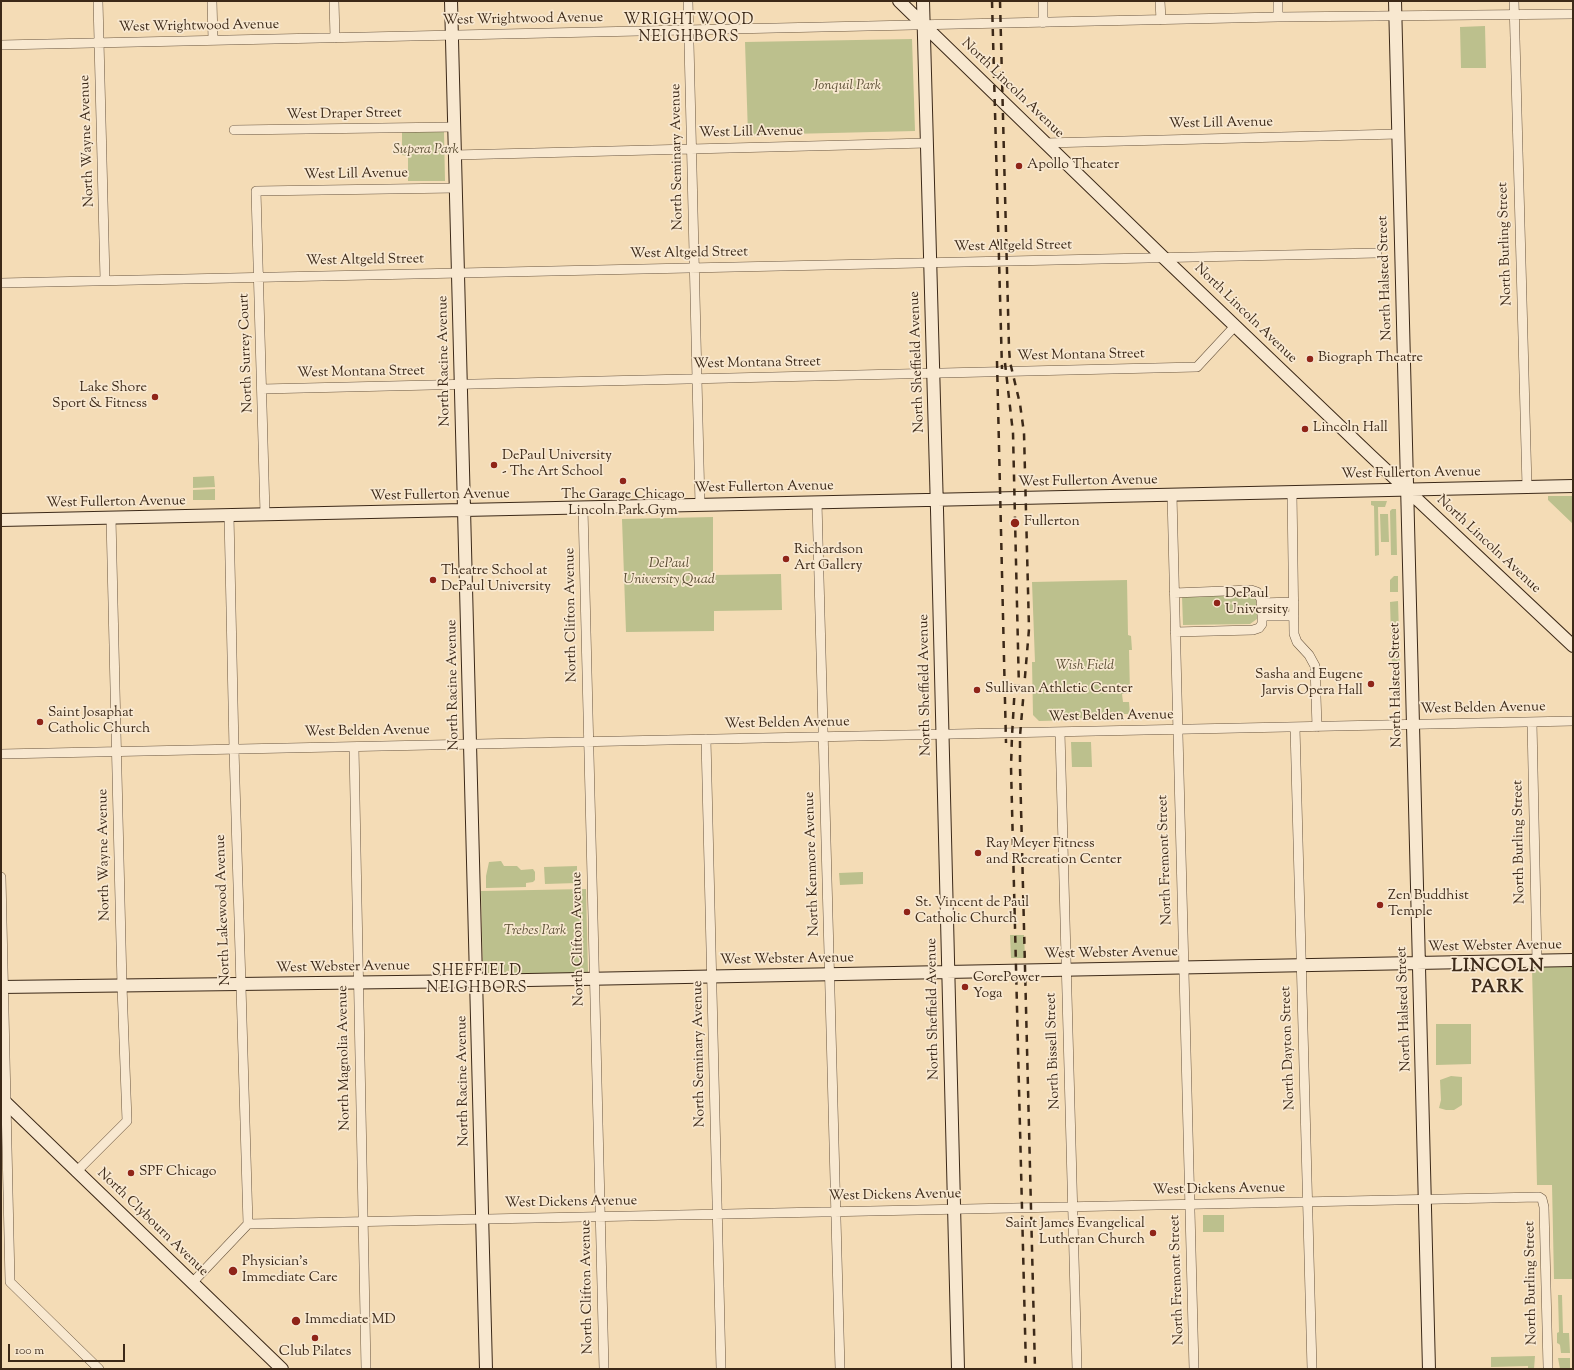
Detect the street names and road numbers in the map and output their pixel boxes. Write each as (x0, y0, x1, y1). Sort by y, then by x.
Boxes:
street label: West Wrightwood Avenue (443, 10, 603, 30)
street label: West Wrightwood Avenue (119, 17, 279, 37)
street label: North Lincoln Avenue (957, 36, 1067, 142)
street label: North Wayne Avenue (77, 75, 99, 207)
street label: North Seminary Avenue (668, 83, 688, 231)
street label: West Draper Street (286, 106, 402, 124)
street label: West Lill Avenue (1169, 115, 1273, 133)
street label: West Lill Avenue (699, 124, 803, 142)
street label: West Lill Avenue (304, 166, 408, 184)
street label: North Burling Street (1495, 182, 1517, 306)
street label: North Halsted Street (1375, 215, 1397, 341)
street label: West Altgeld Street (954, 238, 1072, 256)
street label: West Altgeld Street (630, 245, 748, 263)
street label: West Altgeld Street (306, 252, 424, 270)
street label: North Lincoln Avenue (1190, 261, 1300, 367)
street label: North Sheffield Avenue (907, 291, 929, 433)
street label: North Surrey Court (237, 293, 257, 413)
street label: North Racine Avenue (435, 295, 455, 427)
street label: West Montana Street (1017, 346, 1145, 366)
street label: West Montana Street (693, 354, 821, 374)
street label: West Montana Street (297, 363, 425, 383)
street label: West Fullerton Avenue (1341, 464, 1481, 484)
street label: West Fullerton Avenue (1018, 472, 1158, 492)
street label: West Fullerton Avenue (694, 478, 834, 498)
street label: West Fullerton Avenue (370, 486, 510, 506)
street label: North Lincoln Avenue (1432, 492, 1544, 598)
street label: West Fullerton Avenue (46, 493, 186, 513)
street label: North Clifton Avenue (562, 548, 582, 682)
street label: North Sheffield Avenue (916, 614, 936, 756)
street label: North Racine Avenue (444, 619, 464, 751)
street label: North Halsted Street (1388, 622, 1406, 748)
street label: West Belden Avenue (1420, 700, 1546, 718)
street label: West Belden Avenue (1048, 708, 1174, 726)
street label: West Belden Avenue (724, 715, 850, 733)
street label: West Belden Avenue (304, 723, 430, 741)
street label: North Burling Street (1511, 780, 1529, 904)
street label: North Wayne Avenue (95, 789, 115, 921)
street label: North Kenmore Avenue (802, 791, 824, 937)
street label: North Fremont Street (1155, 795, 1177, 925)
street label: North Lakewood Avenue (213, 834, 235, 986)
street label: North Clifton Avenue (569, 872, 589, 1006)
street label: West Webster Avenue (1428, 937, 1562, 957)
street label: North Sheffield Avenue (924, 938, 944, 1080)
street label: West Webster Avenue (1044, 944, 1178, 964)
street label: North Halsted Street (1394, 946, 1416, 1072)
street label: West Webster Avenue (720, 950, 854, 970)
street label: West Webster Avenue (276, 958, 410, 978)
street label: North Seminary Avenue (690, 980, 710, 1128)
street label: North Magnolia Avenue (335, 985, 355, 1131)
street label: North Dayton Street (1278, 986, 1300, 1110)
street label: North Bissell Street (1044, 992, 1064, 1110)
street label: North Racine Avenue (454, 1015, 474, 1147)
street label: North Clybourn Avenue (93, 1165, 211, 1281)
street label: West Dickens Avenue (1153, 1180, 1285, 1200)
street label: West Dickens Avenue (829, 1186, 961, 1206)
street label: West Dickens Avenue (505, 1193, 637, 1213)
street label: North Fremont Street (1167, 1215, 1189, 1345)
street label: North Clifton Avenue (578, 1220, 598, 1354)
street label: North Burling Street (1523, 1221, 1541, 1345)

